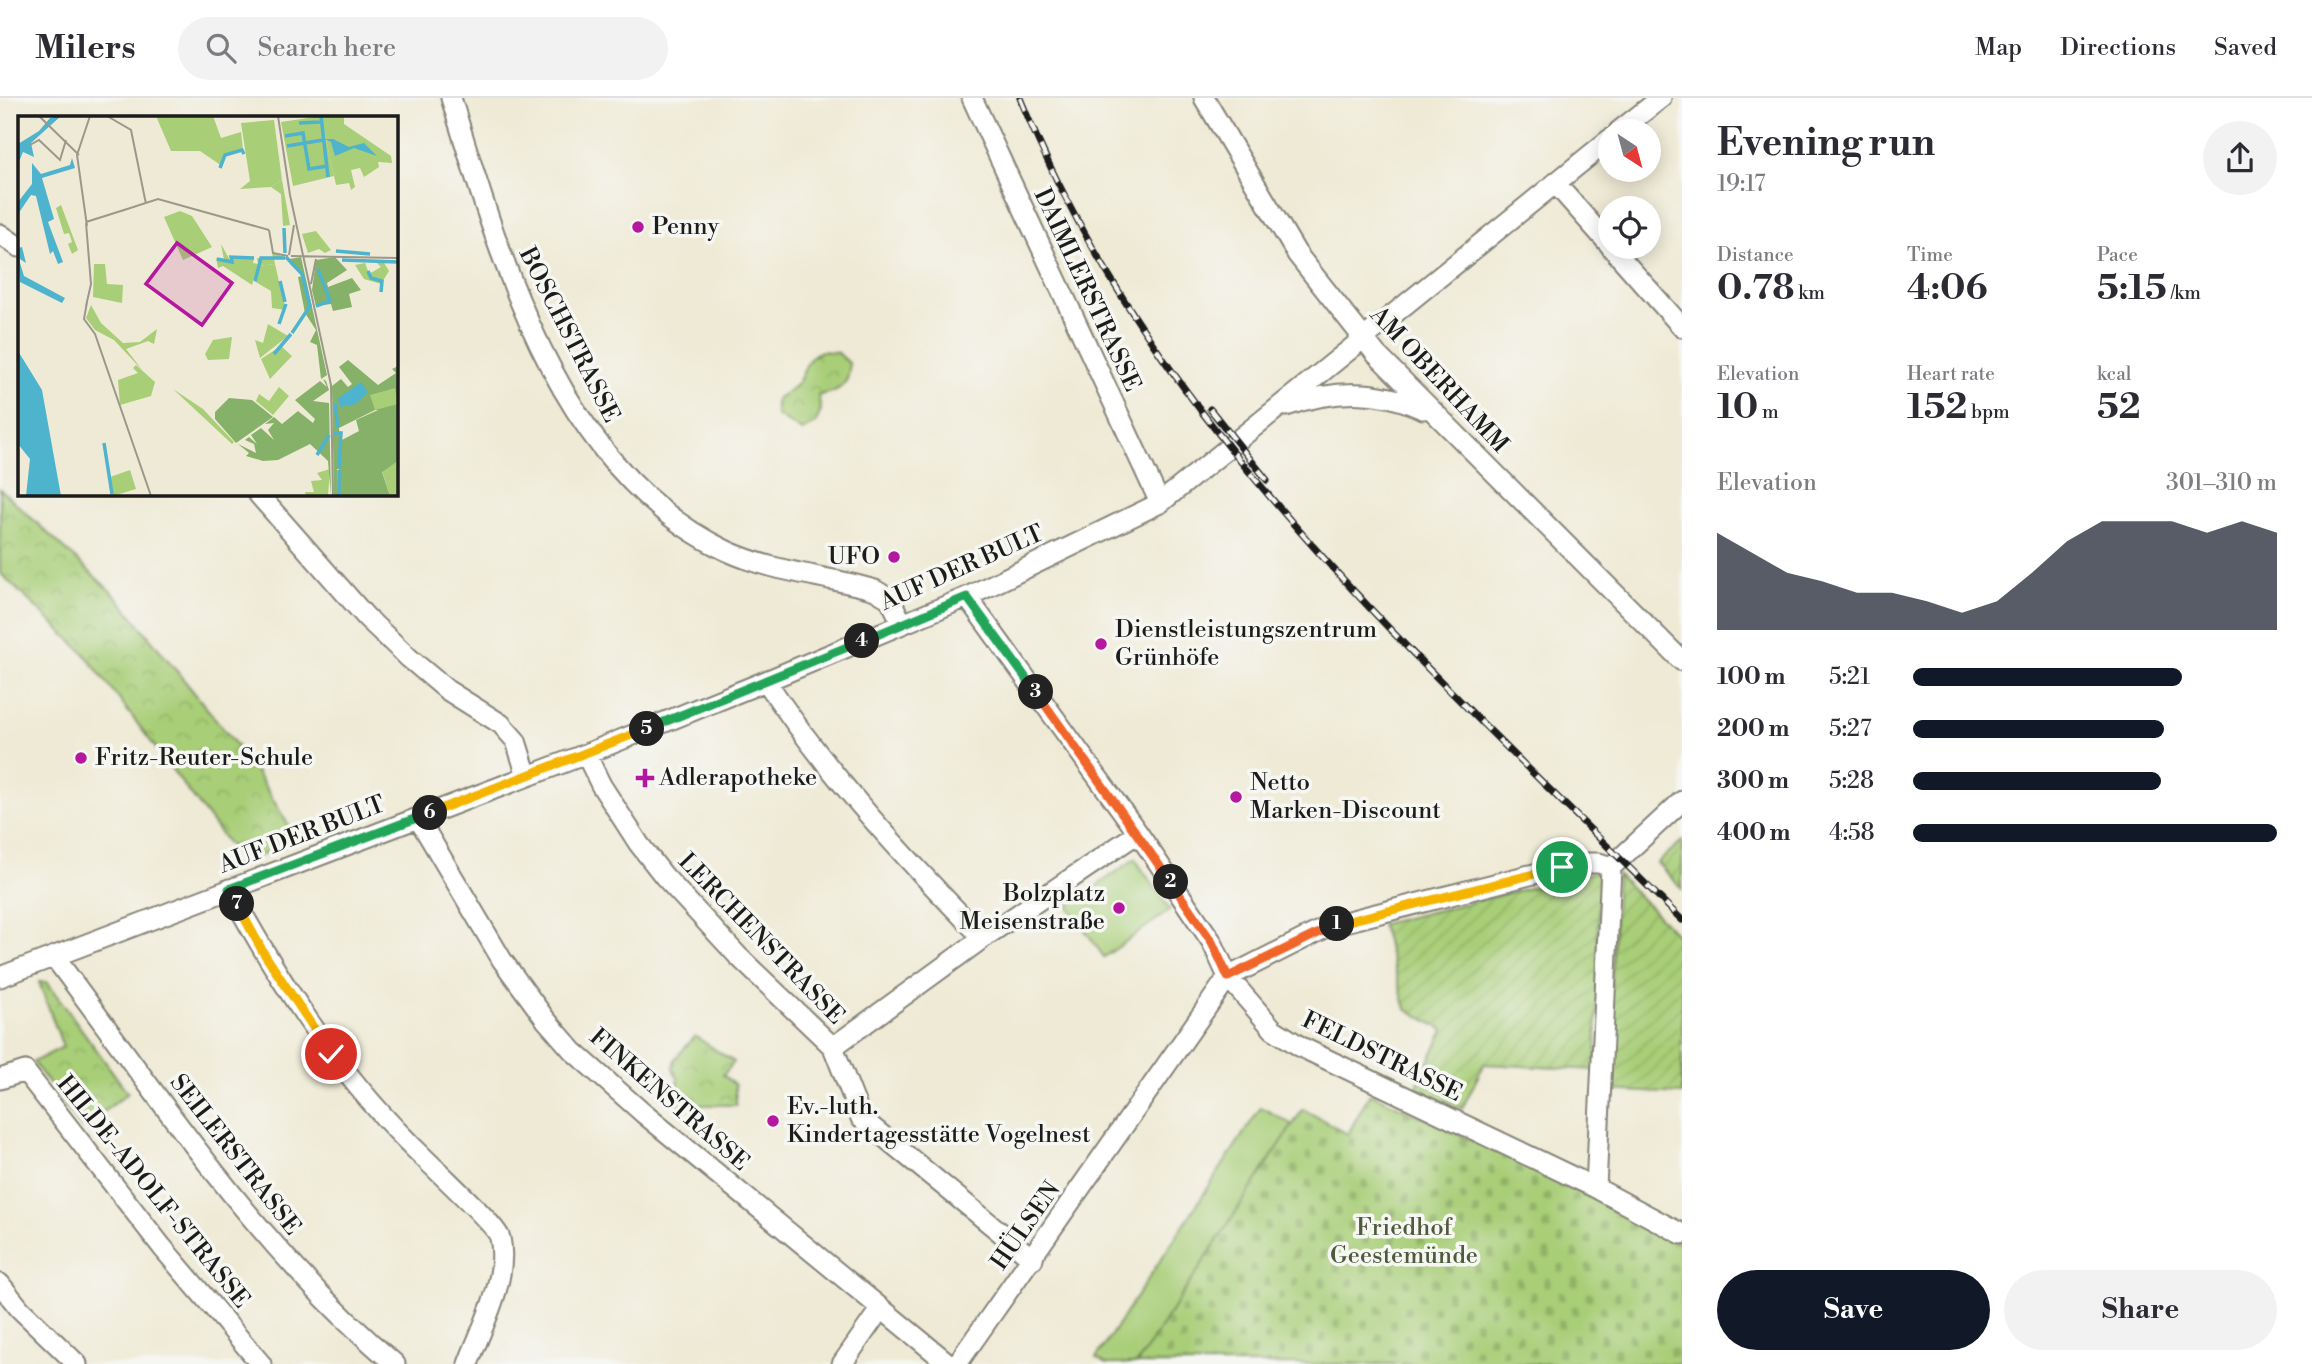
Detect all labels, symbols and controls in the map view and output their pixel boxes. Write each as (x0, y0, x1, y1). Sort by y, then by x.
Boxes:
search box (178, 17, 668, 80)
text: Milers (35, 28, 136, 69)
icon: search (202, 29, 240, 67)
text: Search here (258, 32, 396, 64)
text: Map (1975, 33, 2022, 63)
text: Directions (2060, 33, 2176, 63)
text: Saved (2214, 33, 2277, 63)
inset map (18, 116, 397, 495)
north arrow (1598, 119, 1661, 182)
map controls (1598, 119, 1661, 259)
text: Evening run (1717, 120, 1935, 167)
button: share (2203, 121, 2277, 195)
text: 19:17 (1717, 170, 1766, 198)
street label: DAIMLERSTRASSE (1027, 184, 1147, 396)
button: locate (1598, 196, 1661, 259)
place label: Penny (652, 212, 719, 242)
marker: Penny (630, 219, 646, 235)
street label: BOSCHSTRASSE (511, 242, 626, 428)
text: Distance (1717, 243, 1794, 267)
text: Time (1907, 243, 1953, 267)
text: Pace (2097, 243, 2138, 267)
text: 0.78 (1717, 267, 1794, 310)
text: 4:06 (1907, 267, 1988, 310)
text: 5:15 (2097, 267, 2167, 310)
text: km (1794, 281, 1825, 305)
text: /km (2167, 281, 2201, 305)
street label: AM OBERHAMM (1363, 300, 1515, 460)
text: Elevation (1717, 362, 1799, 386)
text: Heart rate (1907, 362, 1995, 386)
text: kcal (2097, 362, 2131, 386)
text: 10 (1717, 386, 1758, 429)
text: 152 (1907, 386, 1967, 429)
text: 52 (2097, 386, 2141, 429)
text: m (1758, 400, 1779, 424)
text: bpm (1967, 400, 2010, 424)
text: Elevation (1717, 469, 1817, 497)
text: 301–310 m (2166, 469, 2277, 497)
street label: AUF DER BULT (875, 519, 1048, 618)
place label: UFO (828, 542, 880, 572)
marker: UFO (886, 549, 902, 565)
place label: Dienstleistungszentrum Grünhöfe (1115, 615, 1377, 673)
pin: 4 (844, 624, 880, 658)
text: 4 (855, 628, 868, 652)
marker: Dienstleistungszentrum Grünhöfe (1093, 636, 1109, 652)
text: 100 m (1717, 663, 1785, 691)
text: 5:21 (1829, 663, 1870, 691)
pin: 3 (1018, 674, 1054, 710)
text: 3 (1030, 679, 1041, 703)
pin: 5 (630, 712, 664, 746)
text: 200 m (1717, 715, 1789, 743)
text: 5:27 (1829, 715, 1871, 743)
text: 5 (641, 716, 652, 740)
place label: Fritz-Reuter-Schule (95, 743, 313, 773)
marker: Fritz-Reuter-Schule (73, 750, 89, 766)
place label: Adlerapotheke (658, 763, 817, 793)
text: 300 m (1717, 767, 1789, 795)
text: 5:28 (1829, 767, 1874, 795)
place label: Netto Marken-Discount (1250, 768, 1441, 826)
marker: Adlerapotheke (637, 770, 653, 786)
street label: AUF DER BULT (214, 789, 390, 881)
marker: Netto Marken-Discount (1228, 789, 1244, 805)
pin: 6 (412, 796, 448, 830)
text: 6 (424, 800, 435, 824)
text: 400 m (1717, 819, 1790, 847)
text: 4:58 (1829, 819, 1875, 847)
pin (1532, 837, 1592, 897)
street label: LERCHENSTRASSE (672, 847, 850, 1031)
icon: arrive (1543, 848, 1581, 886)
pin: 2 (1154, 864, 1188, 900)
text: 2 (1165, 869, 1176, 893)
place label: Bolzplatz Meisenstraße (960, 879, 1105, 937)
pin: 7 (219, 886, 254, 922)
text: 7 (231, 891, 242, 915)
marker: Bolzplatz Meisenstraße (1111, 900, 1127, 916)
pin: 1 (1320, 906, 1354, 942)
text: 1 (1332, 911, 1341, 935)
street label: FELDSTRASSE (1297, 1005, 1467, 1109)
street label: FINKENSTRASSE (583, 1022, 755, 1178)
pin (301, 1024, 361, 1084)
icon: check (312, 1035, 350, 1073)
street label: SEILERSTRASSE (163, 1069, 307, 1241)
street label: HILDE-ADOLF-STRASSE (50, 1070, 256, 1314)
place label: Ev.-luth. Kindertagesstätte Vogelnest (787, 1092, 1091, 1150)
marker: Ev.-luth. Kindertagesstätte Vogelnest (765, 1113, 781, 1129)
street label: HÜLSEN (984, 1175, 1067, 1276)
park label: Friedhof Geestemünde (1330, 1213, 1478, 1271)
button: Save (1717, 1270, 1990, 1350)
button: Share (2004, 1270, 2277, 1350)

